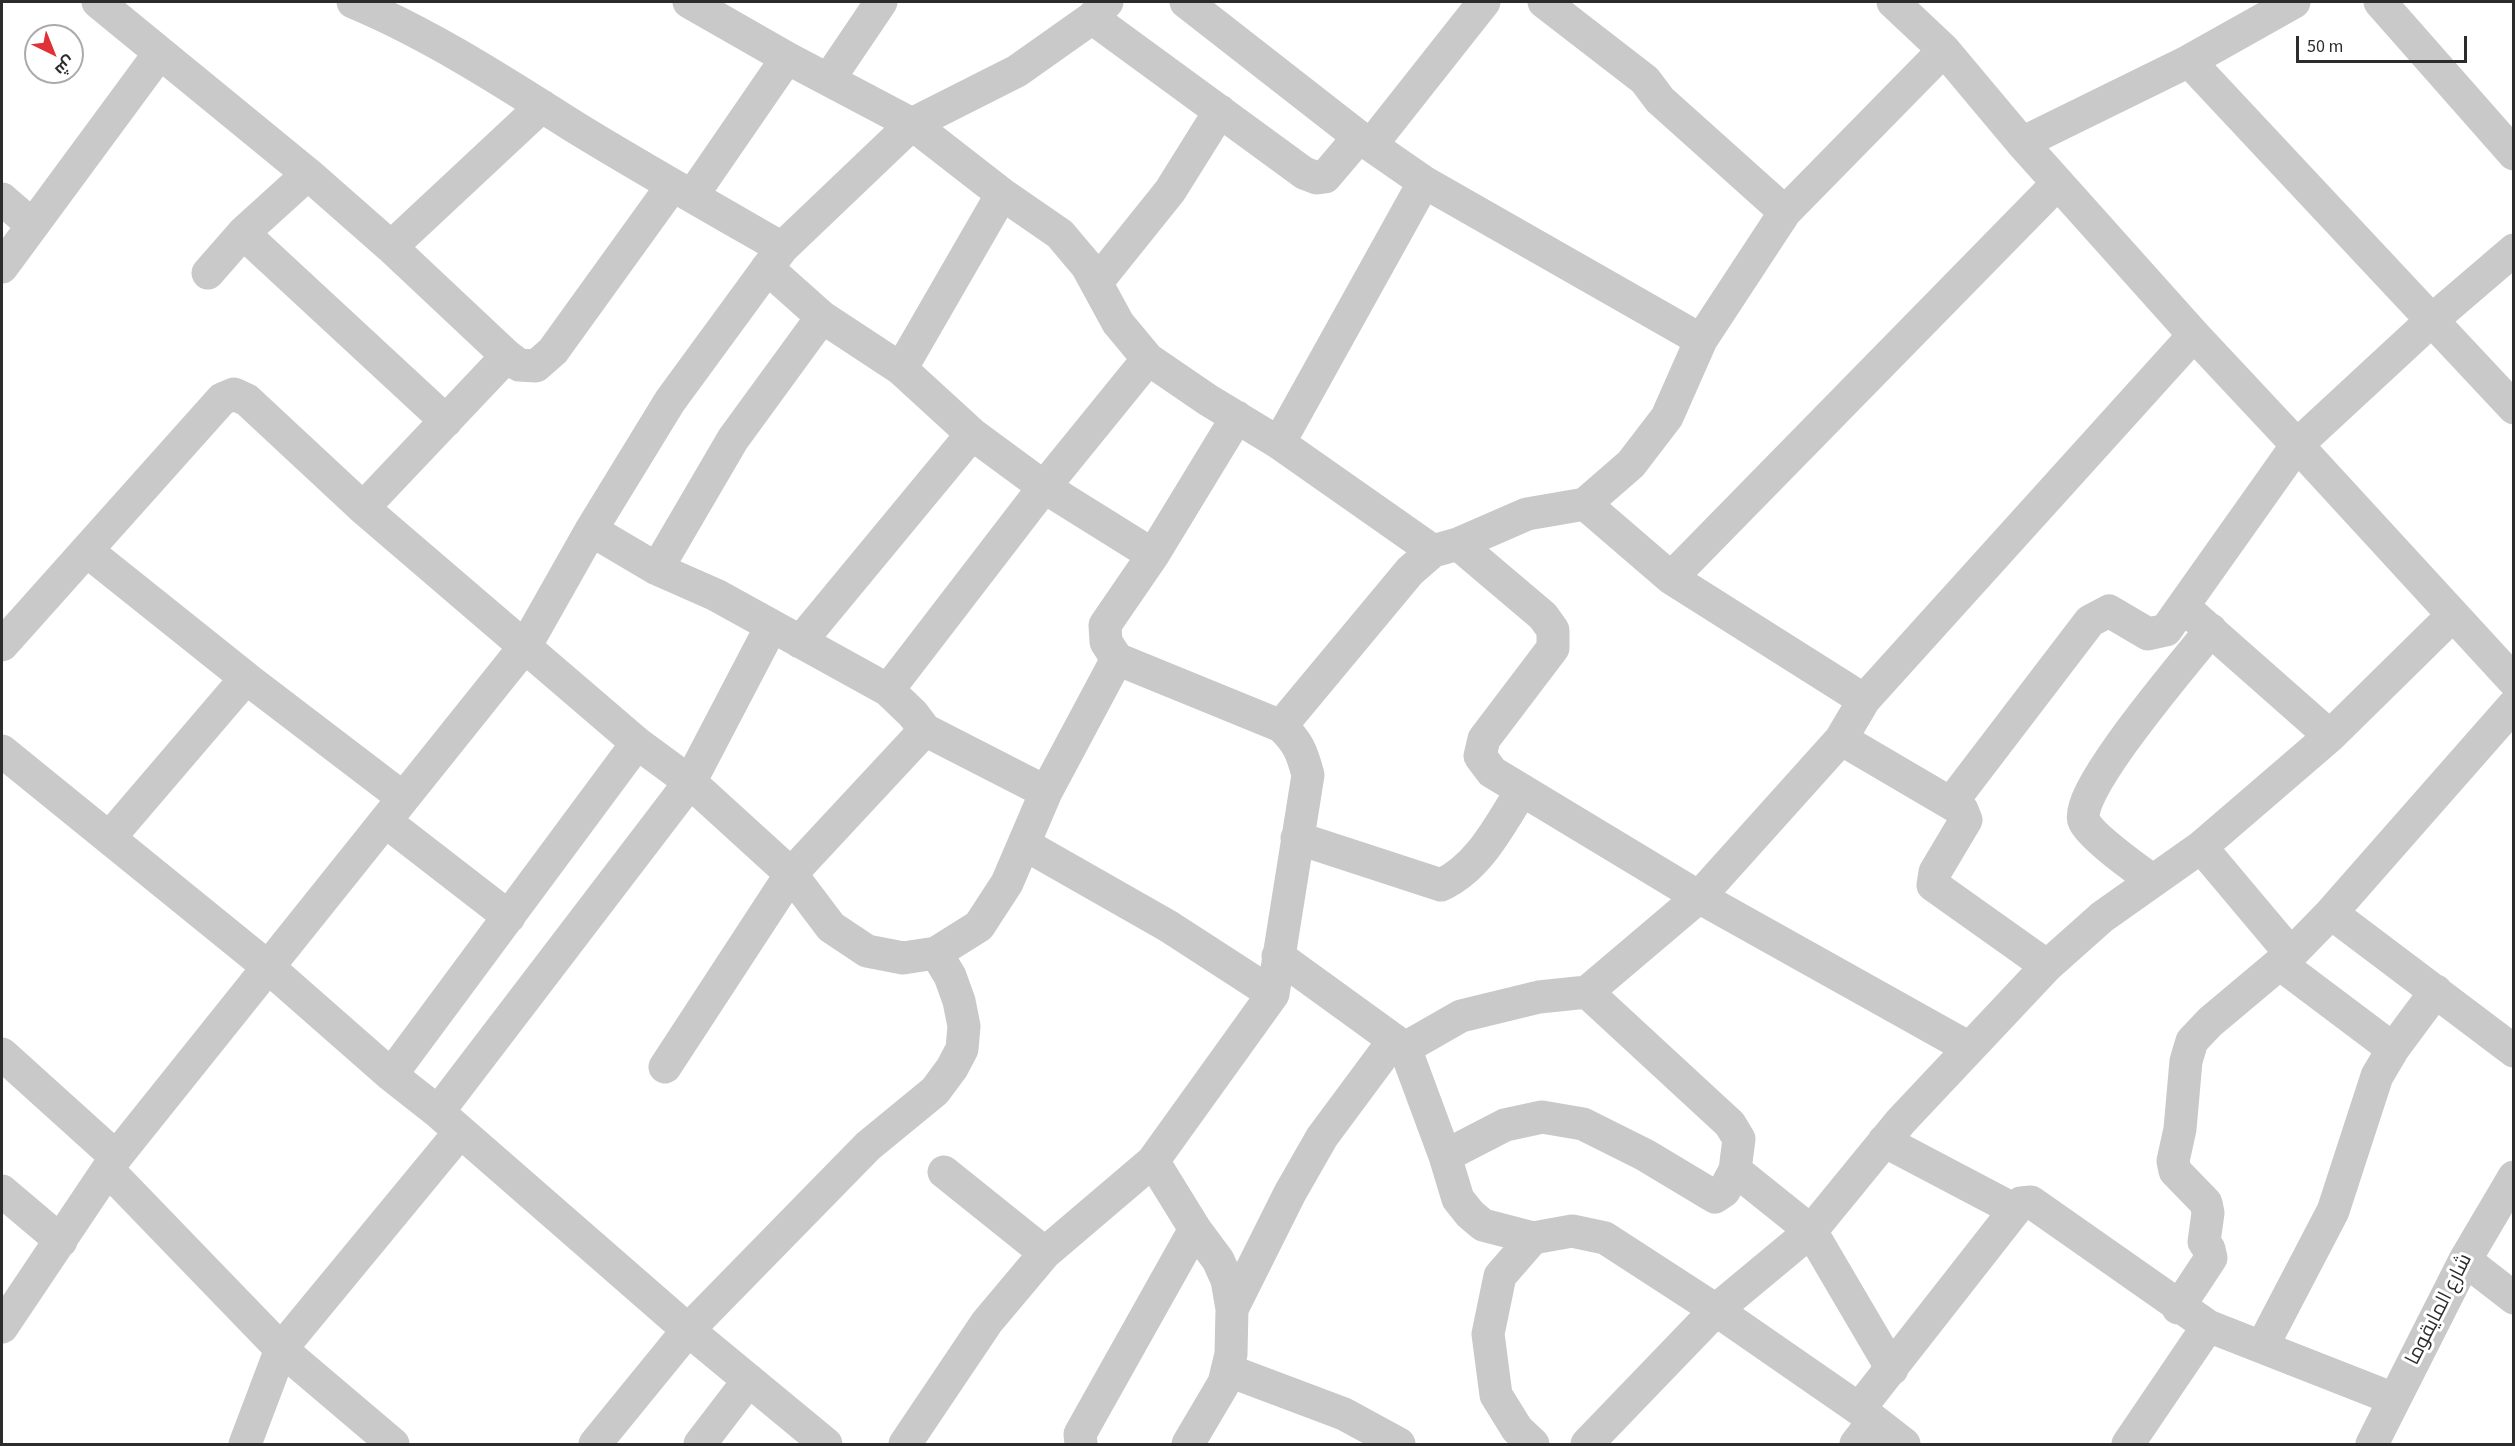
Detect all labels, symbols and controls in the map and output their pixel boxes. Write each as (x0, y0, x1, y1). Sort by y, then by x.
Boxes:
north arrow (24, 24, 84, 84)
scale bar (2299, 24, 2470, 62)
text: 50 m (2307, 34, 2343, 59)
text: ش (50, 51, 80, 81)
street label: شارع المايقوما (2402, 1250, 2478, 1370)

